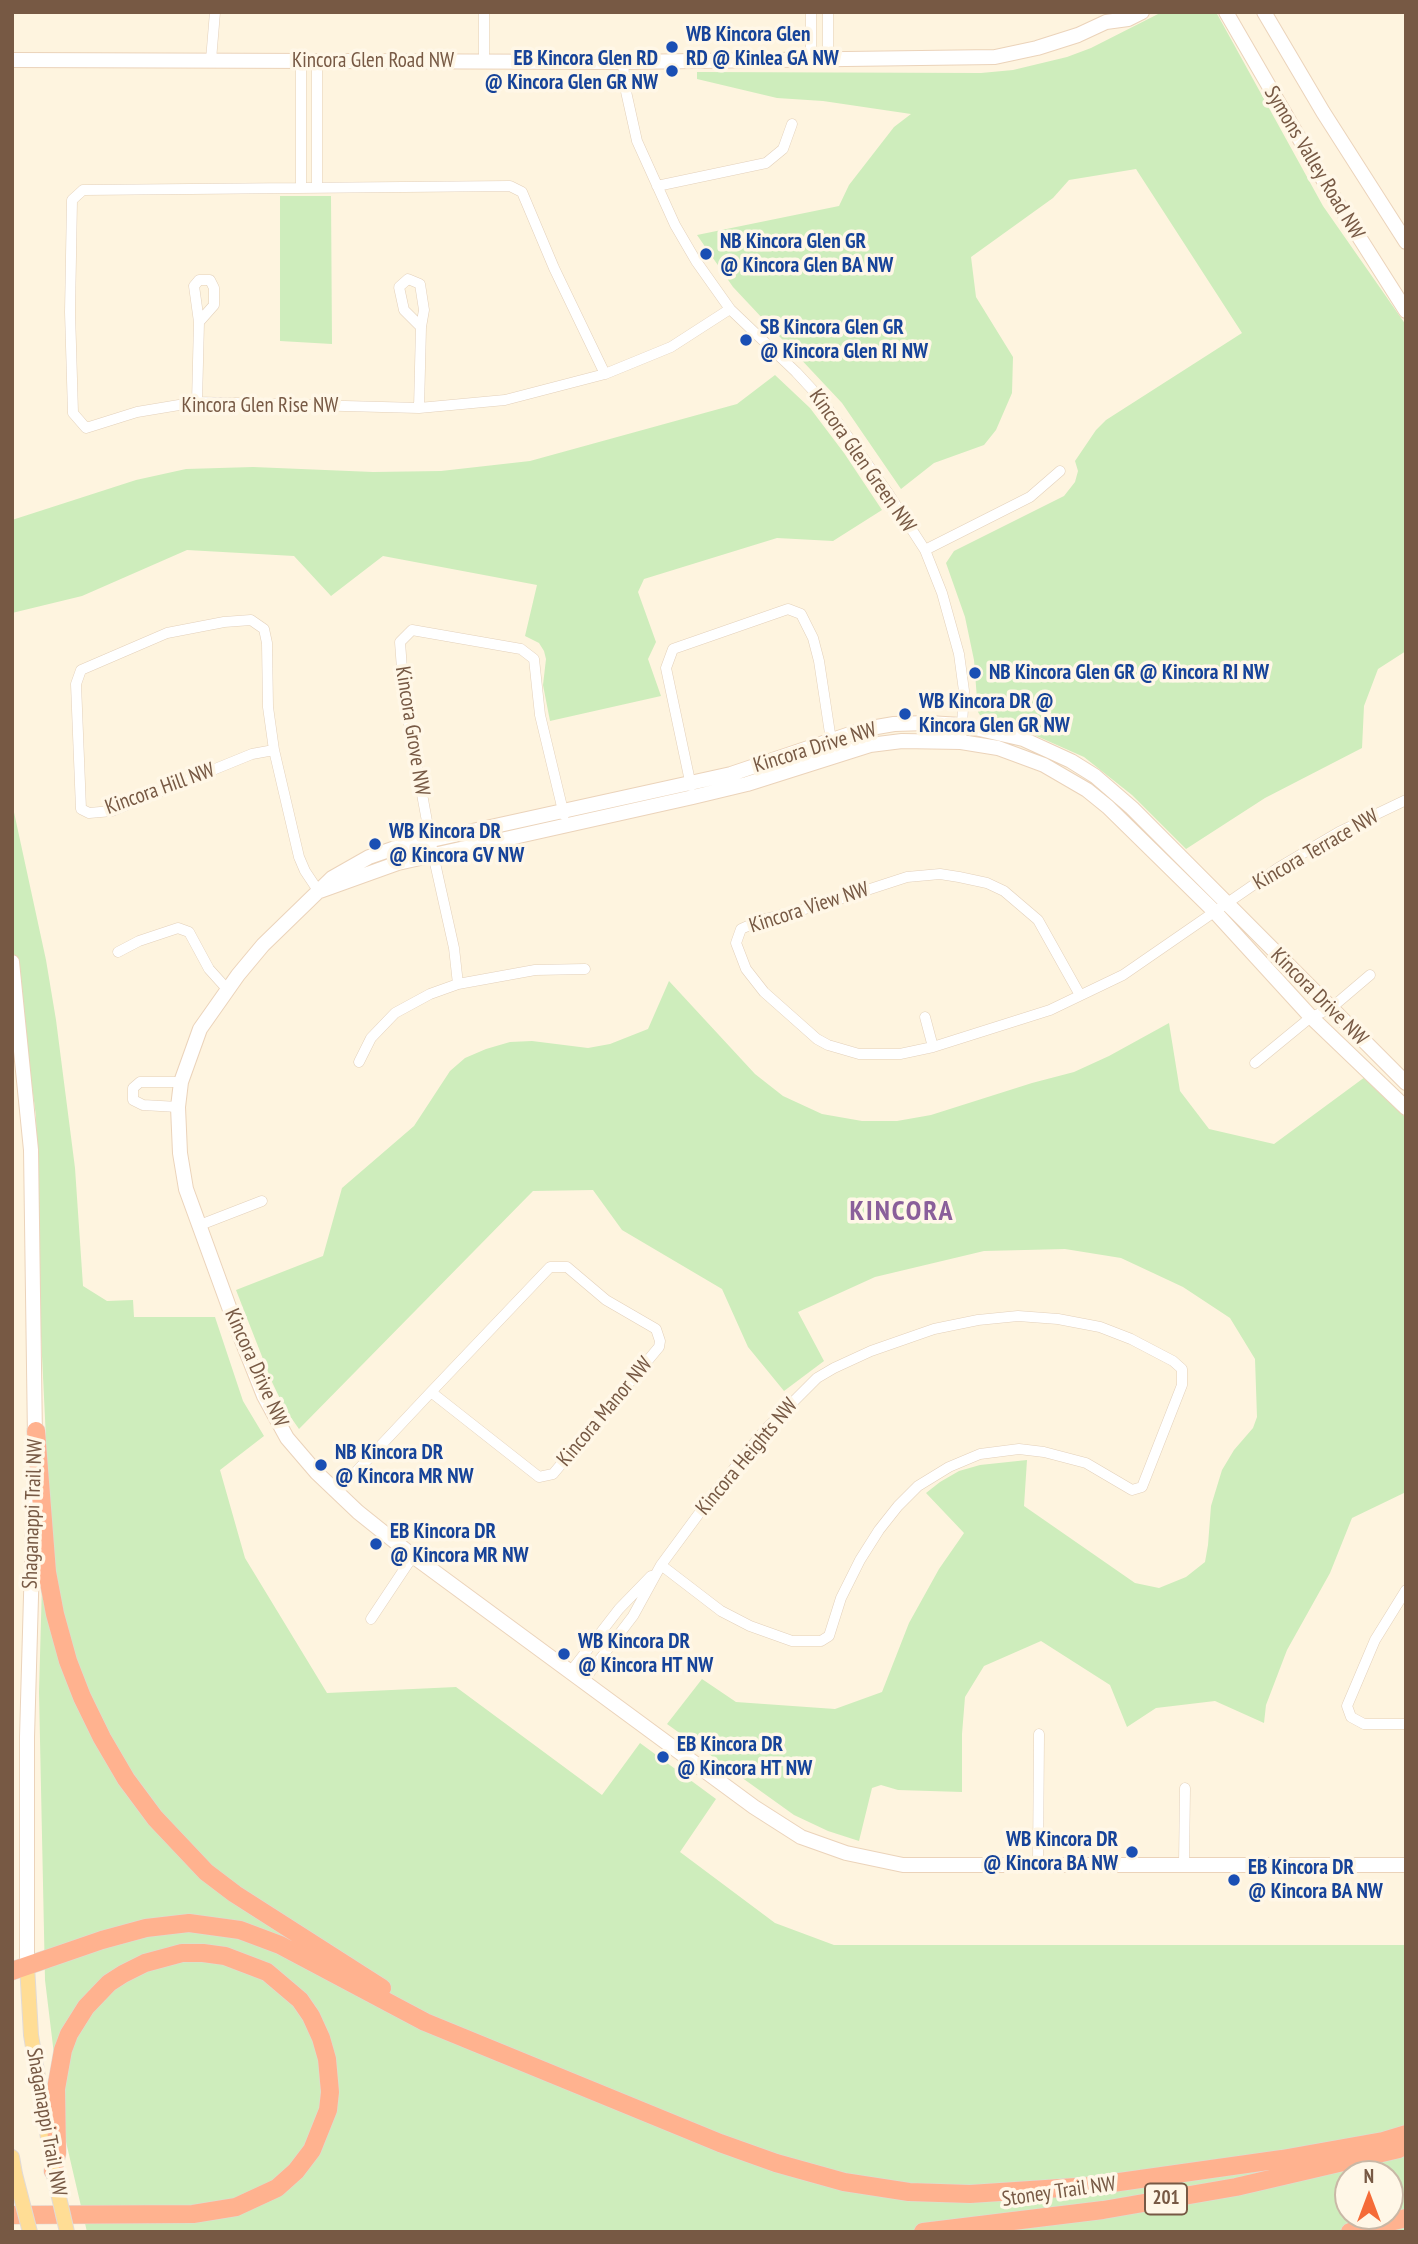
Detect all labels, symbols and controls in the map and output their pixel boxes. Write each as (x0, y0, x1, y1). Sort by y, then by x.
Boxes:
place label: WB Kincora Glen RD @ Kinlea GA NW (686, 22, 839, 72)
marker: WB Kincora Glen RD @ Kinlea GA NW (664, 39, 680, 55)
place label: EB Kincora Glen RD @ Kincora Glen GR NW (484, 46, 658, 96)
street label: Kincora Glen Road NW (292, 48, 454, 74)
marker: EB Kincora Glen RD @ Kincora Glen GR NW (664, 63, 680, 79)
street label: Symons Valley Road NW (1258, 82, 1370, 244)
place label: NB Kincora Glen GR @ Kincora Glen BA NW (720, 229, 893, 279)
marker: NB Kincora Glen GR @ Kincora Glen BA NW (698, 246, 714, 262)
place label: SB Kincora Glen GR @ Kincora Glen RI NW (760, 315, 928, 365)
marker: SB Kincora Glen GR @ Kincora Glen RI NW (738, 332, 754, 348)
street label: Kincora Glen Green NW (803, 385, 921, 537)
street label: Kincora Glen Rise NW (182, 393, 338, 419)
place label: NB Kincora Glen GR @ Kincora RI NW (989, 660, 1269, 686)
street label: Kincora Grove NW (389, 665, 435, 797)
marker: NB Kincora Glen GR @ Kincora RI NW (967, 665, 983, 681)
place label: WB Kincora DR @ Kincora Glen GR NW (919, 689, 1070, 739)
marker: WB Kincora DR @ Kincora Glen GR NW (897, 706, 913, 722)
street label: Kincora Drive NW (751, 717, 879, 779)
street label: Kincora Hill NW (102, 758, 218, 820)
street label: Kincora Terrace NW (1249, 804, 1383, 896)
place label: WB Kincora DR @ Kincora GV NW (389, 819, 524, 869)
marker: WB Kincora DR @ Kincora GV NW (367, 836, 383, 852)
street label: Kincora View NW (746, 877, 872, 939)
street label: Kincora Drive NW (1265, 943, 1373, 1051)
district label: KINCORA (850, 1195, 954, 1229)
street label: Kincora Drive NW (219, 1305, 293, 1431)
street label: Kincora Manor NW (552, 1352, 658, 1472)
street label: Kincora Heights NW (691, 1394, 803, 1520)
street label: Shaganappi Trail NW (18, 1439, 48, 1589)
place label: NB Kincora DR @ Kincora MR NW (335, 1440, 474, 1490)
marker: NB Kincora DR @ Kincora MR NW (313, 1457, 329, 1473)
place label: EB Kincora DR @ Kincora MR NW (390, 1519, 529, 1569)
marker: EB Kincora DR @ Kincora MR NW (368, 1536, 384, 1552)
place label: WB Kincora DR @ Kincora HT NW (578, 1629, 713, 1679)
marker: WB Kincora DR @ Kincora HT NW (556, 1646, 572, 1662)
place label: EB Kincora DR @ Kincora HT NW (677, 1732, 812, 1782)
marker: EB Kincora DR @ Kincora HT NW (655, 1749, 671, 1765)
place label: WB Kincora DR @ Kincora BA NW (983, 1827, 1118, 1877)
marker: WB Kincora DR @ Kincora BA NW (1124, 1844, 1140, 1860)
place label: EB Kincora DR @ Kincora BA NW (1248, 1855, 1383, 1905)
marker: EB Kincora DR @ Kincora BA NW (1226, 1872, 1242, 1888)
street label: Shaganappi Trail NW (21, 2046, 71, 2198)
north arrow (1334, 2160, 1404, 2230)
text: N (1364, 2164, 1374, 2188)
street label: Stoney Trail NW (1000, 2172, 1118, 2212)
road number: 201 (1145, 2184, 1187, 2214)

